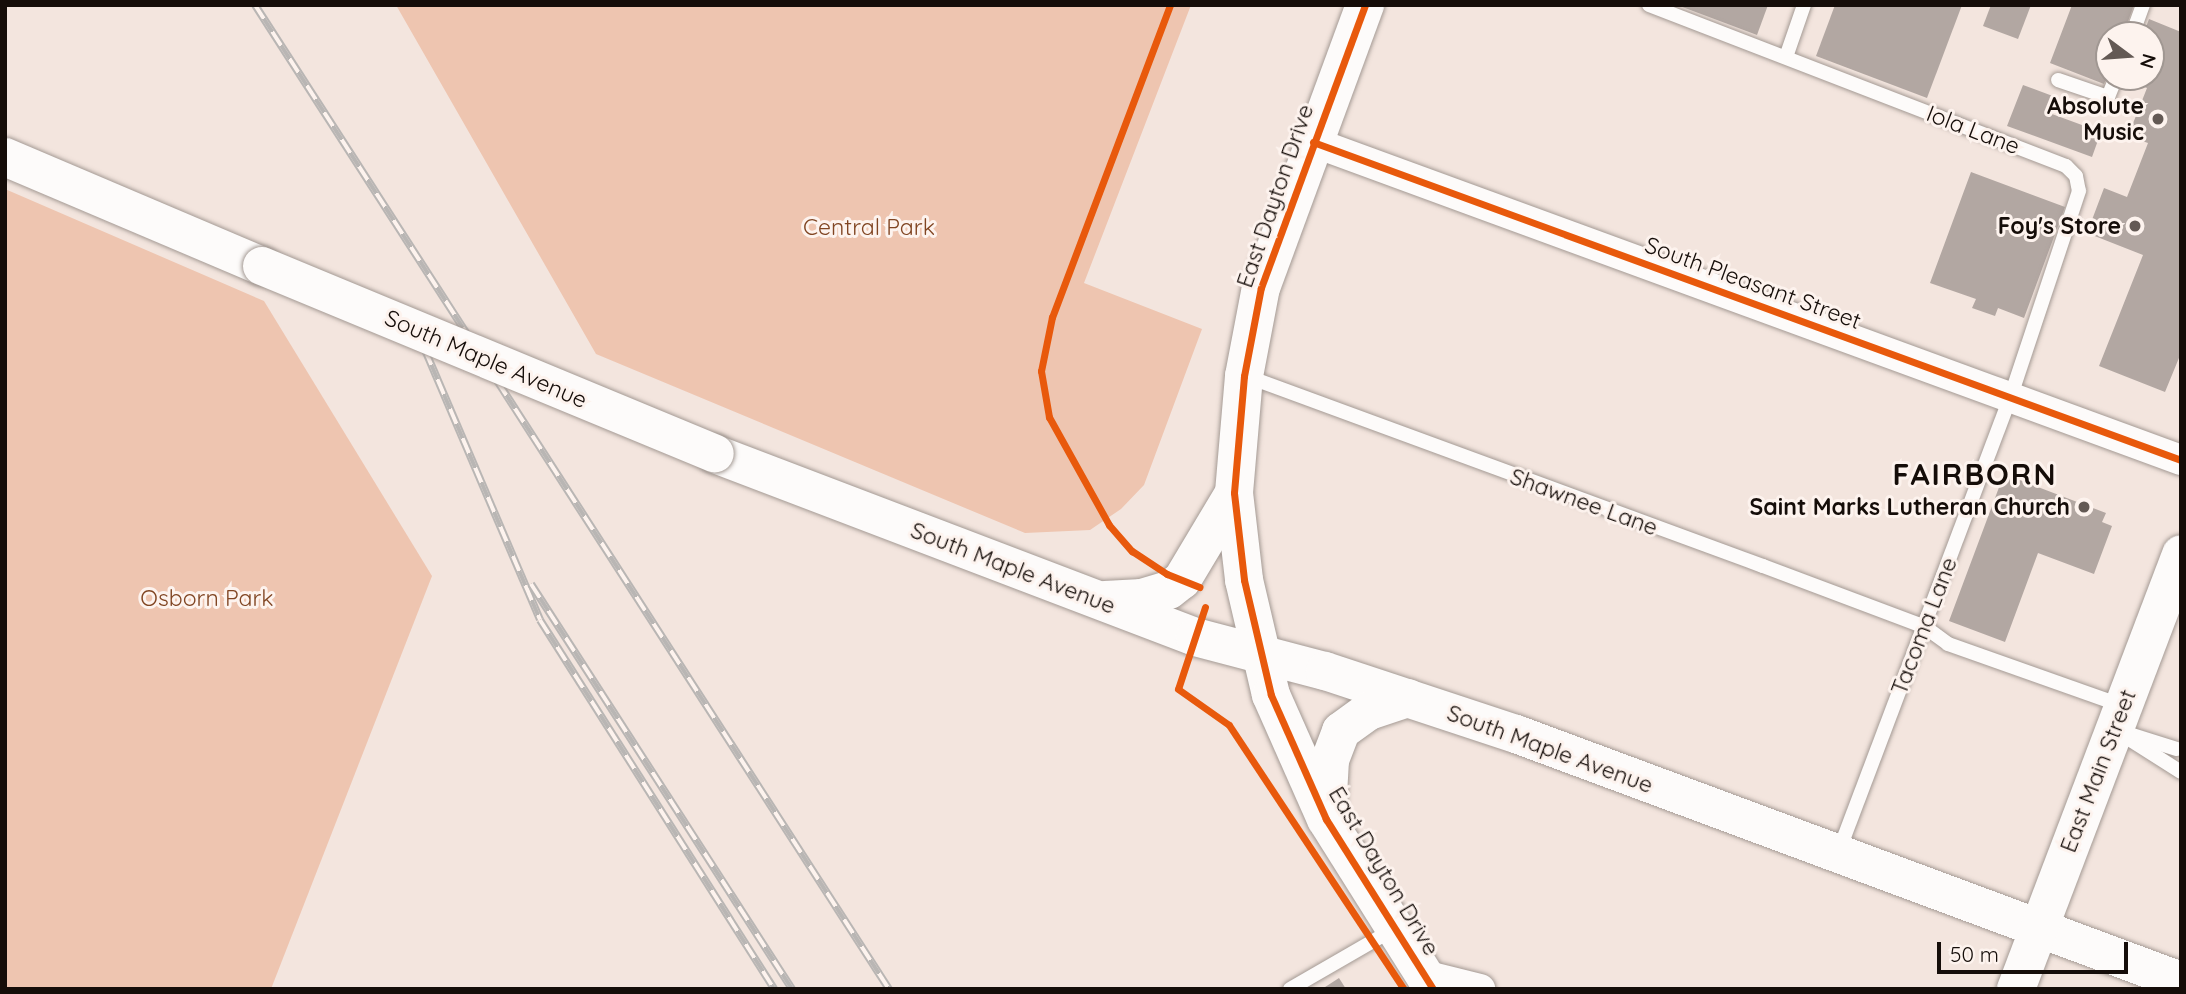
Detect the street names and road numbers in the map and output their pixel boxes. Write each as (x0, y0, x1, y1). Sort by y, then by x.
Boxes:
street label: Iola Lane (1922, 100, 2024, 160)
street label: East Dayton Drive (1231, 101, 1319, 291)
street label: South Pleasant Street (1641, 231, 1865, 335)
street label: South Maple Avenue (381, 304, 591, 414)
street label: Shawnee Lane (1506, 463, 1662, 541)
street label: South Maple Avenue (907, 516, 1119, 620)
street label: Tacoma Lane (1885, 553, 1963, 699)
street label: East Main Street (2054, 686, 2142, 856)
street label: South Maple Avenue (1443, 699, 1657, 799)
street label: East Dayton Drive (1323, 782, 1445, 960)

